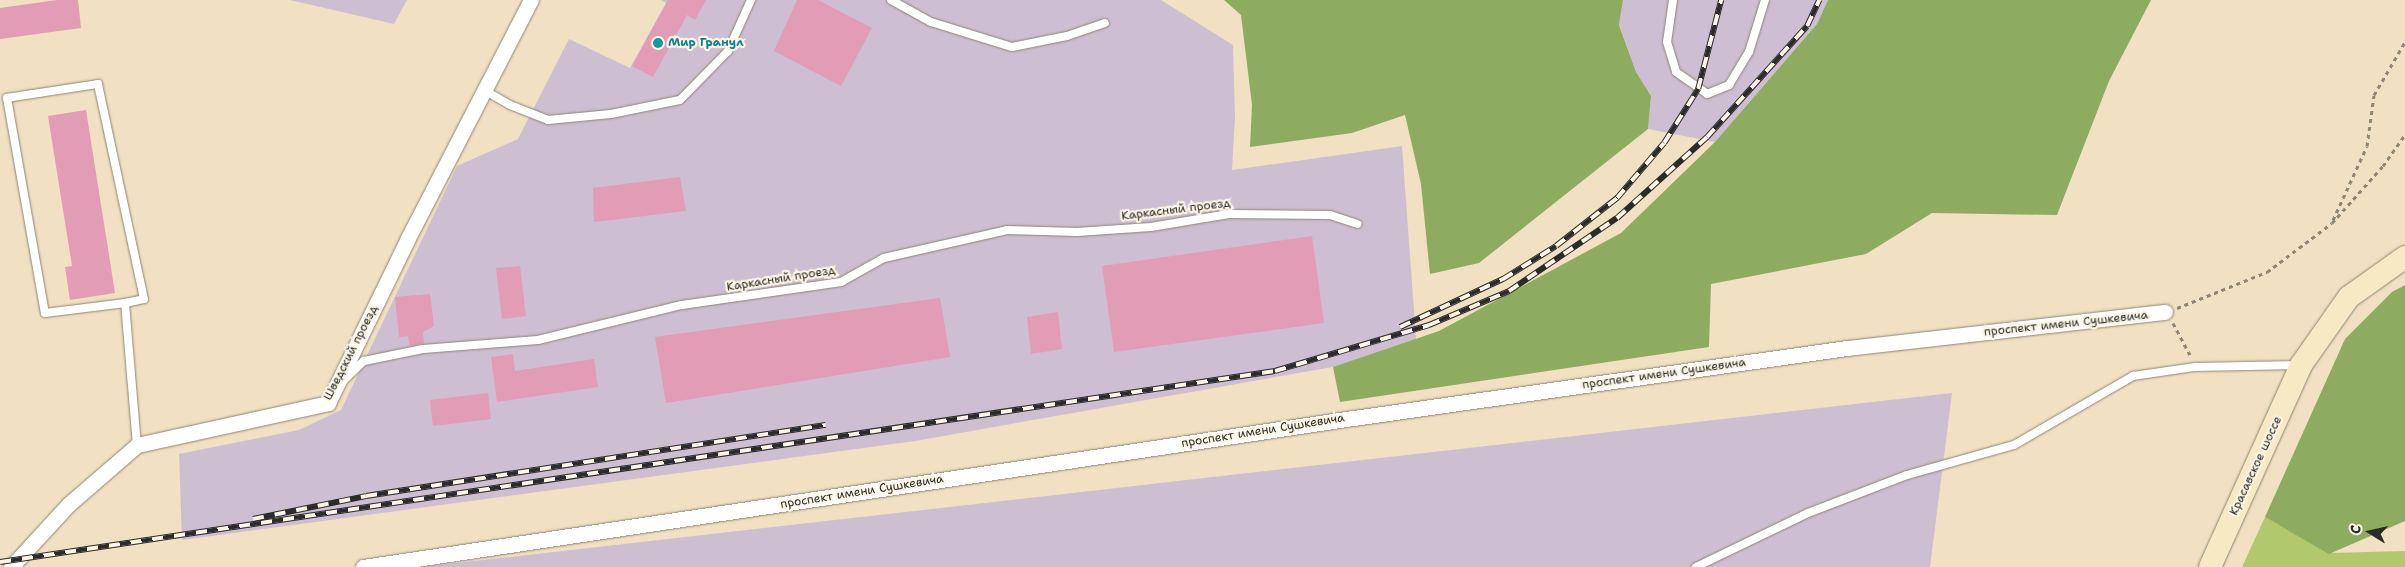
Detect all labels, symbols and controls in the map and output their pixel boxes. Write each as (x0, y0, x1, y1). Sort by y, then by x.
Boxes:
place label: Мир Гранул (668, 36, 743, 50)
marker: Мир Гранул (652, 37, 664, 49)
street label: Каркасный проезд (1121, 196, 1231, 224)
street label: Каркасный проезд (726, 263, 836, 295)
street label: Шведский проезд (321, 303, 381, 403)
street label: проспект имени Сушкевича (1983, 308, 2149, 340)
street label: проспект имени Сушкевича (1581, 355, 1747, 393)
street label: проспект имени Сушкевича (1180, 411, 1346, 451)
street label: Красавское шоссе (2227, 414, 2285, 518)
street label: проспект имени Сушкевича (779, 472, 945, 512)
north arrow (2345, 507, 2395, 557)
text: С (2346, 524, 2365, 535)

